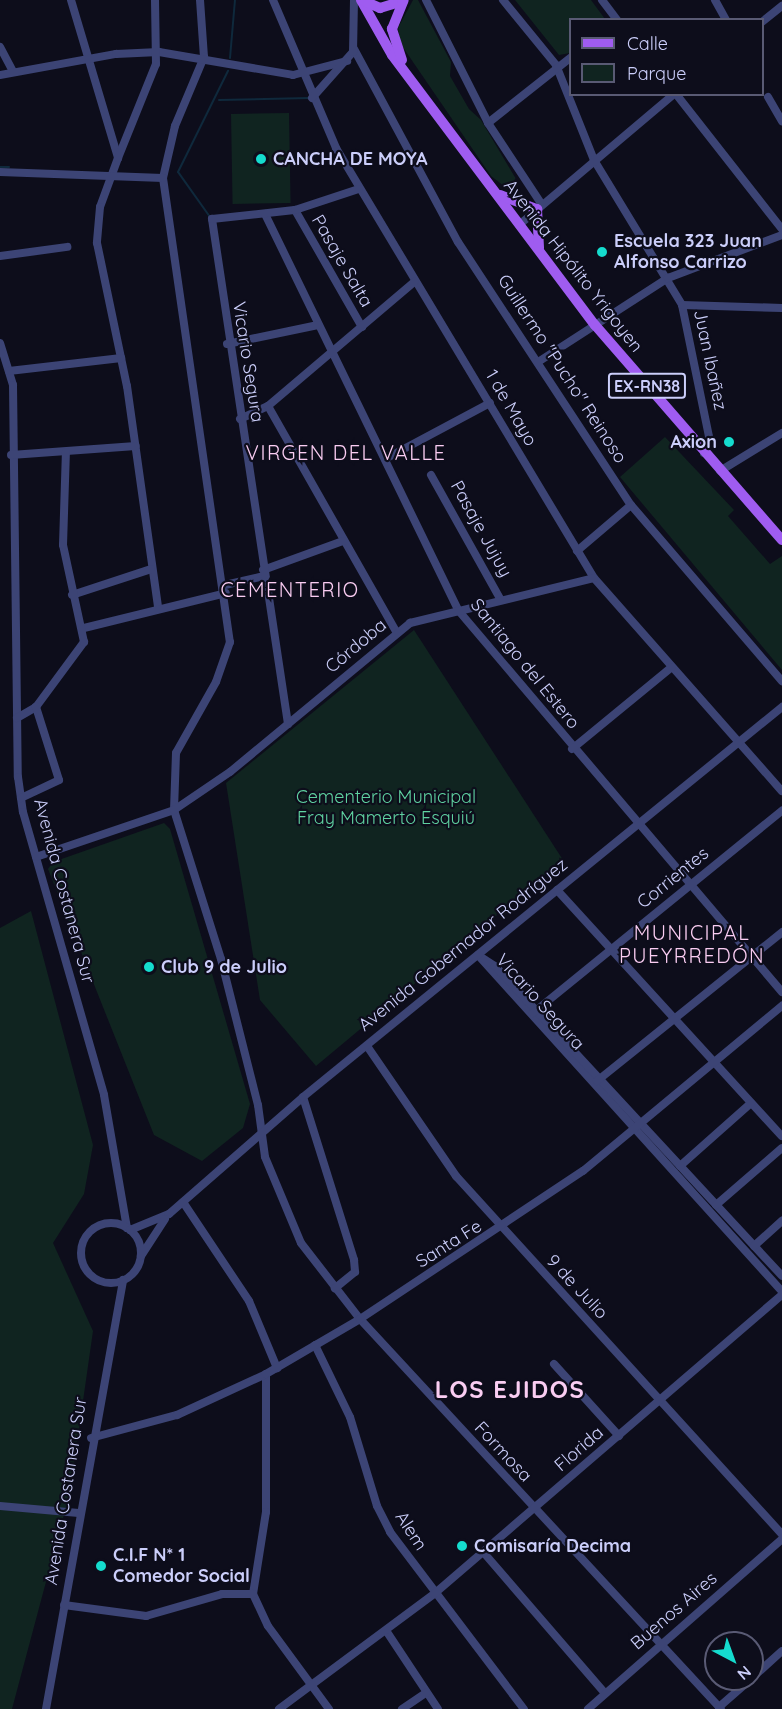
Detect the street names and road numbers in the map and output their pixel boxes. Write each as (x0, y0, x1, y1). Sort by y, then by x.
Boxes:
street label: Avenida Hipólito Yrigoyen (499, 175, 647, 357)
street label: Pasaje Salta (307, 211, 377, 311)
street label: Guillermo "Pucho" Reinoso (493, 271, 631, 467)
street label: Vicario Segura (228, 300, 268, 424)
street label: Juan Ibañez (689, 308, 731, 412)
street label: 1 de Mayo (481, 366, 541, 450)
road number: EX-RN38 (606, 373, 688, 399)
street label: Pasaje Jujuy (446, 477, 516, 581)
street label: Santiago del Estero (466, 595, 584, 733)
street label: Córdoba (321, 614, 391, 678)
street label: Avenida Costanera Sur (29, 796, 99, 986)
street label: Corrientes (633, 843, 713, 913)
street label: Avenida Gobernador Rodríguez (354, 854, 572, 1036)
street label: Vicario Segura (491, 950, 589, 1054)
street label: Santa Fe (412, 1215, 486, 1273)
street label: 9 de Julio (542, 1250, 612, 1324)
street label: Avenida Costanera Sur (40, 1395, 92, 1587)
street label: Formosa (470, 1417, 536, 1487)
street label: Florida (550, 1422, 608, 1476)
street label: Alem (390, 1507, 432, 1555)
street label: Buenos Aires (626, 1568, 722, 1654)

